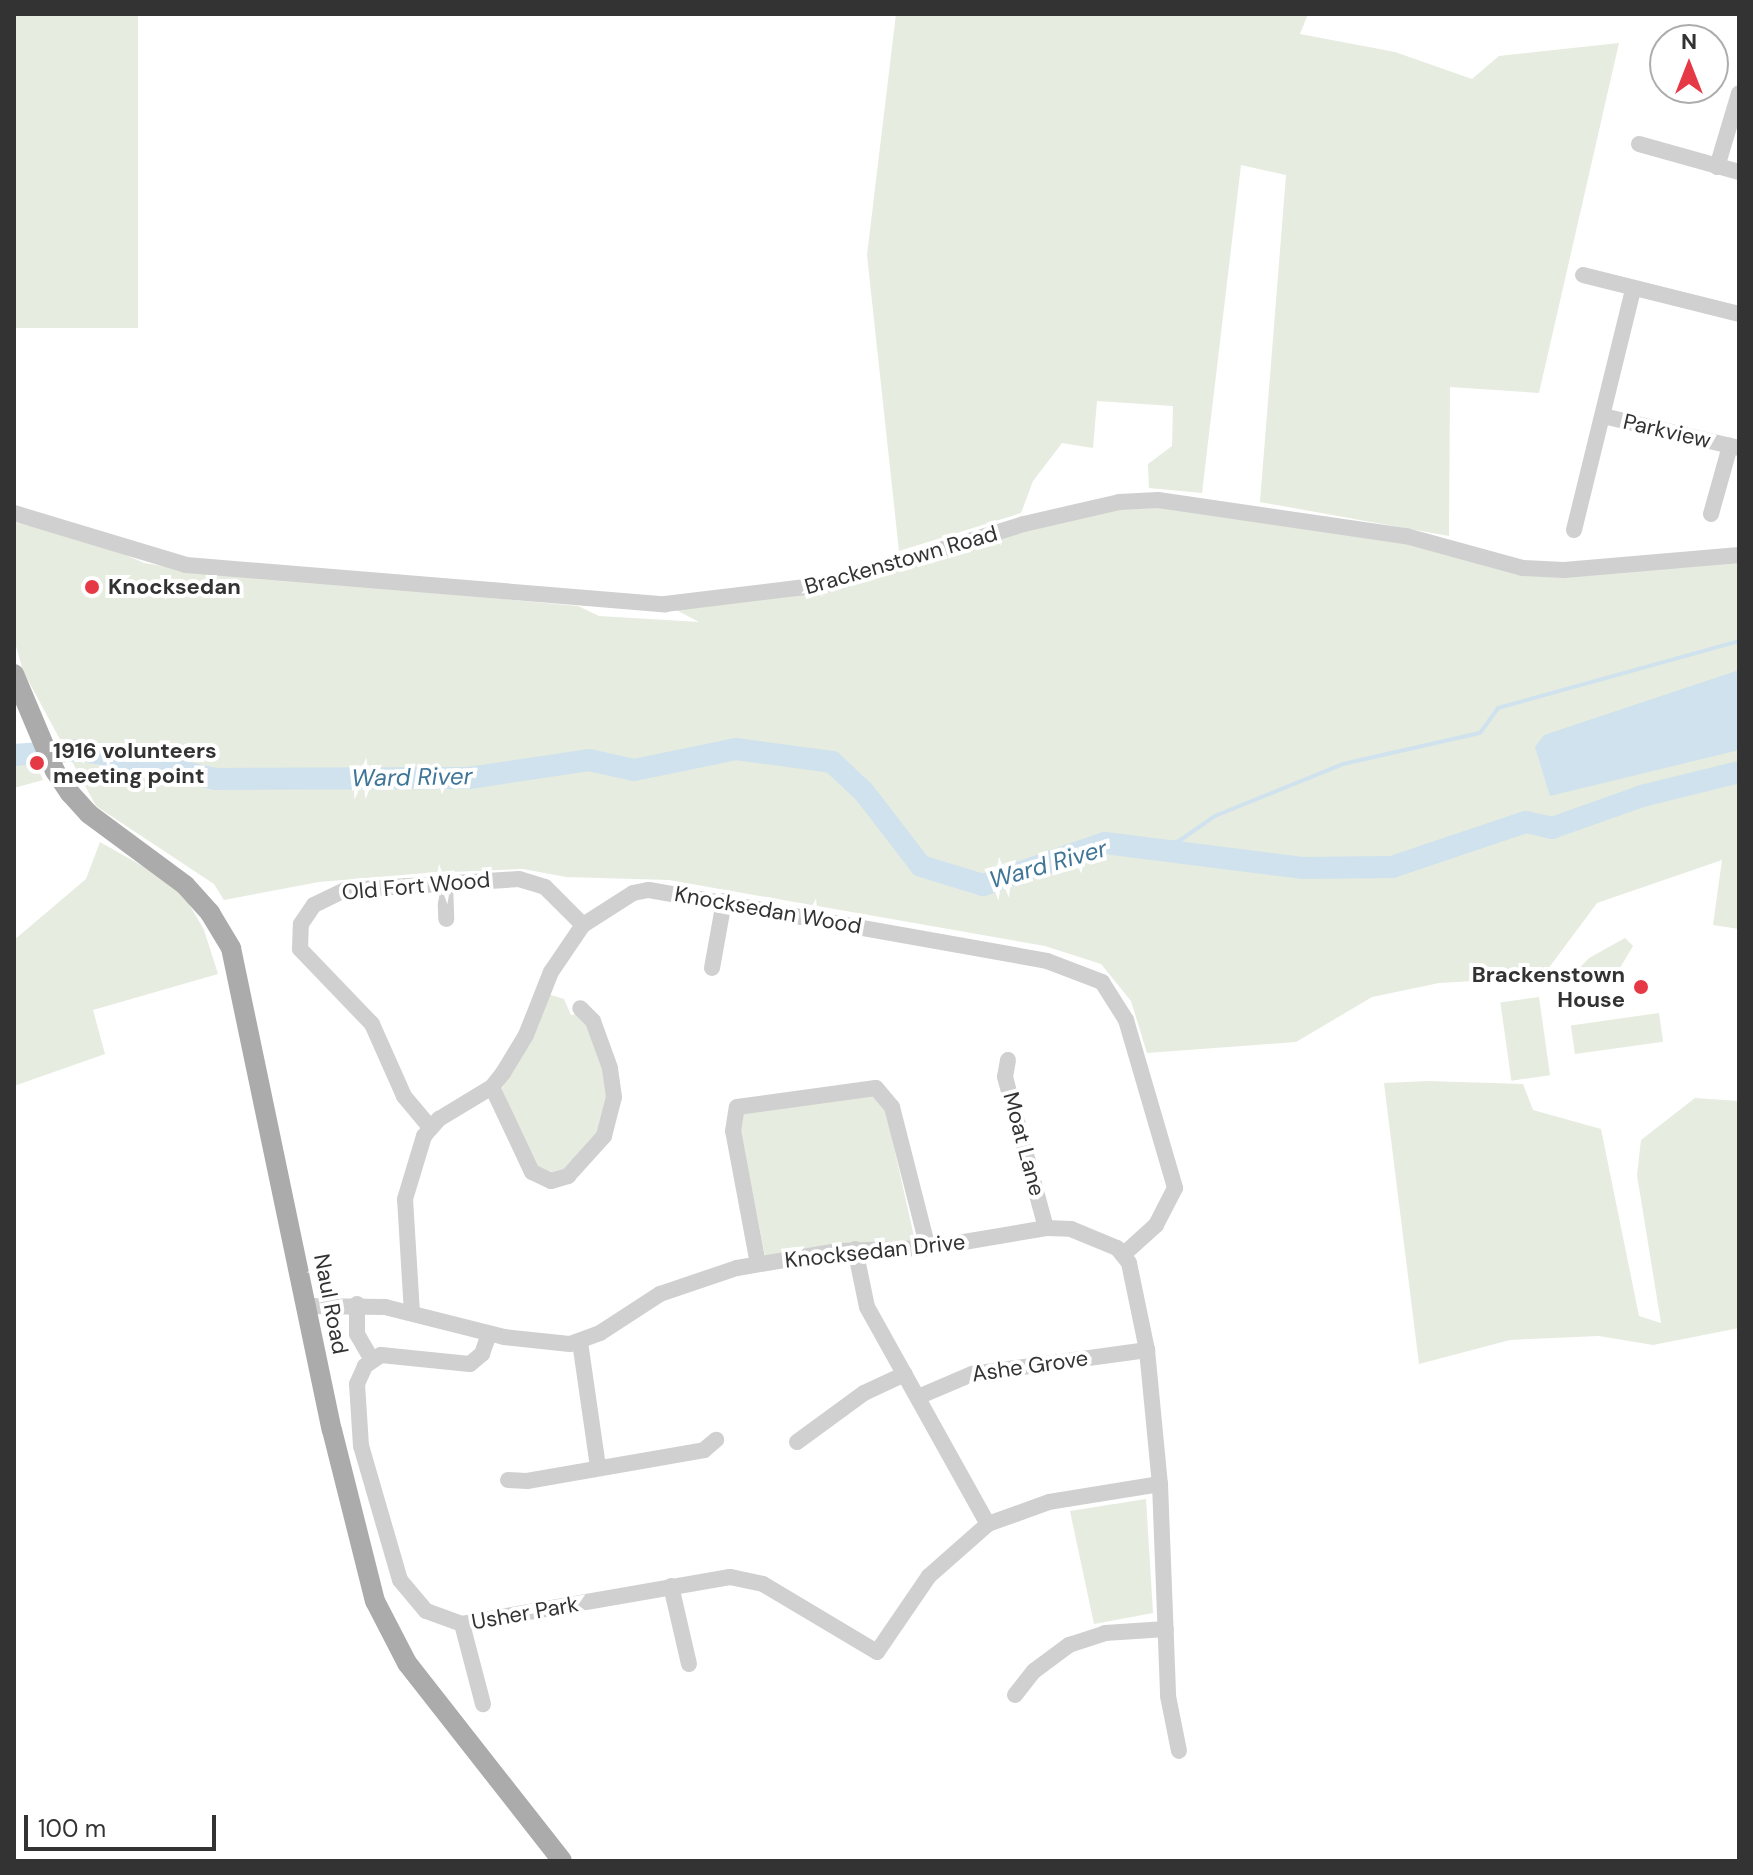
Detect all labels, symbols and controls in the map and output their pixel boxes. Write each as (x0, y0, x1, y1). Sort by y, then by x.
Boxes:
north arrow (1649, 24, 1729, 104)
text: N (1681, 27, 1697, 56)
street label: Parkview (1621, 408, 1713, 454)
street label: Brackenstown Road (802, 520, 1000, 600)
place label: Knocksedan (108, 574, 241, 600)
marker: Knocksedan (83, 578, 101, 596)
place label: 1916 volunteers meeting point (53, 737, 217, 788)
marker: 1916 volunteers meeting point (28, 754, 46, 772)
water label: Ward River (351, 762, 473, 792)
water label: Ward River (986, 833, 1110, 895)
street label: Old Fort Wood (341, 866, 491, 906)
street label: Knocksedan Wood (672, 881, 864, 939)
place label: Brackenstown House (1472, 961, 1625, 1012)
marker: Brackenstown House (1632, 978, 1650, 996)
street label: Moat Lane (997, 1089, 1051, 1199)
street label: Knocksedan Drive (783, 1228, 967, 1274)
street label: Naul Road (308, 1252, 354, 1356)
street label: Ashe Grove (970, 1345, 1090, 1387)
street label: Usher Park (470, 1591, 580, 1635)
scale bar (28, 1799, 220, 1849)
text: 100 m (38, 1813, 106, 1844)

